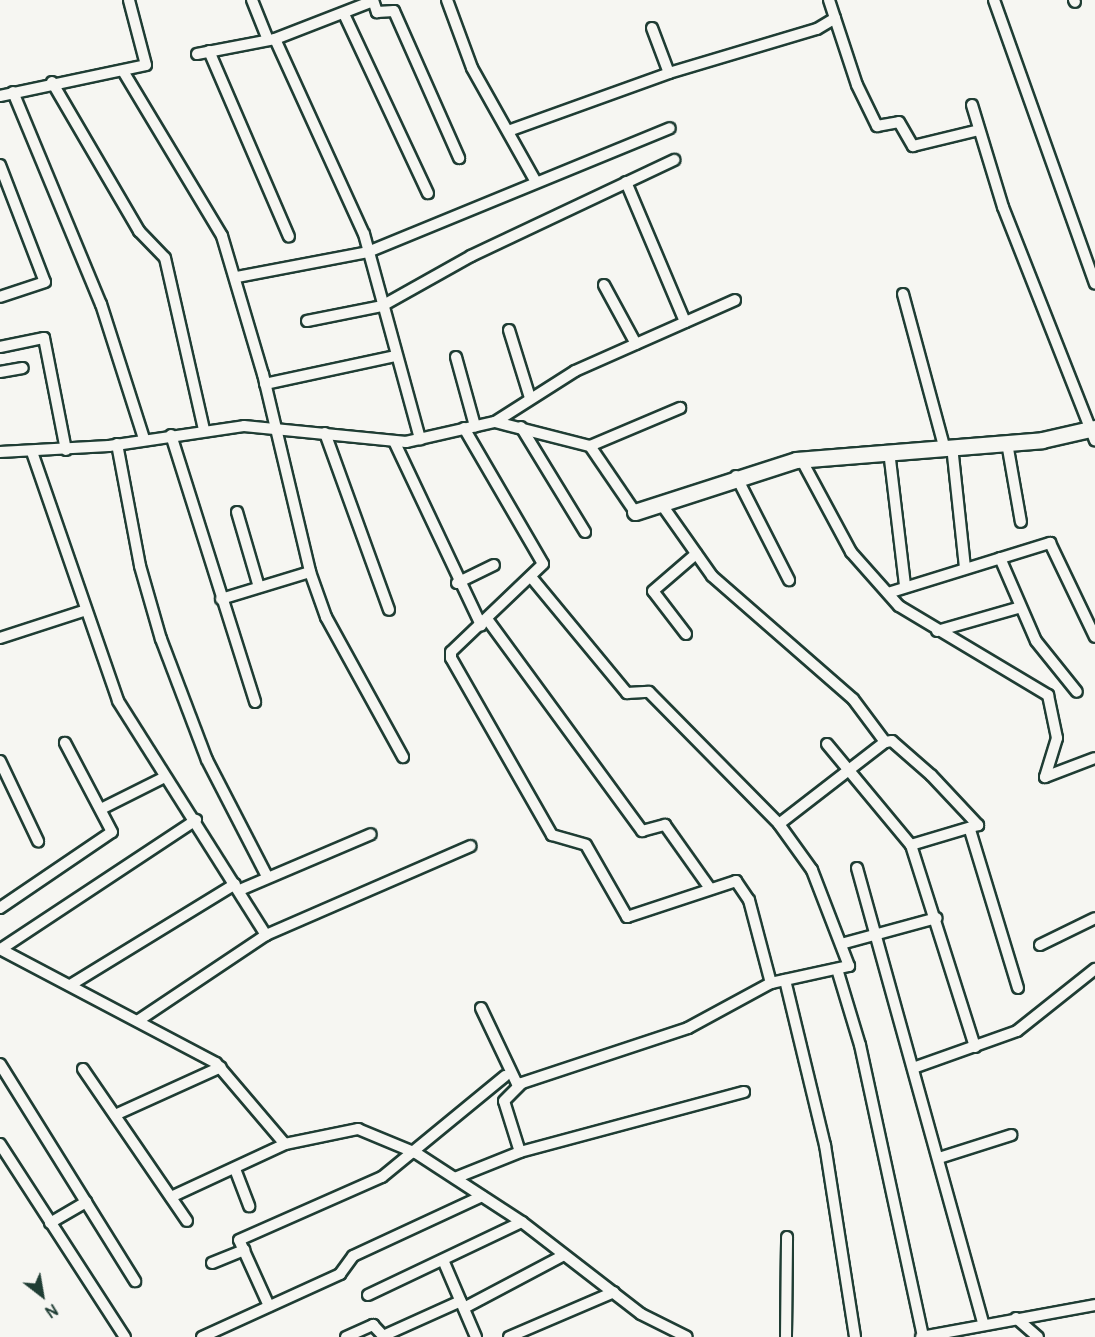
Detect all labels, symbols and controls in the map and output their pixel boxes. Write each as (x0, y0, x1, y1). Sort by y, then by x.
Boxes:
north arrow (12, 1265, 72, 1325)
text: N (41, 1299, 61, 1322)

